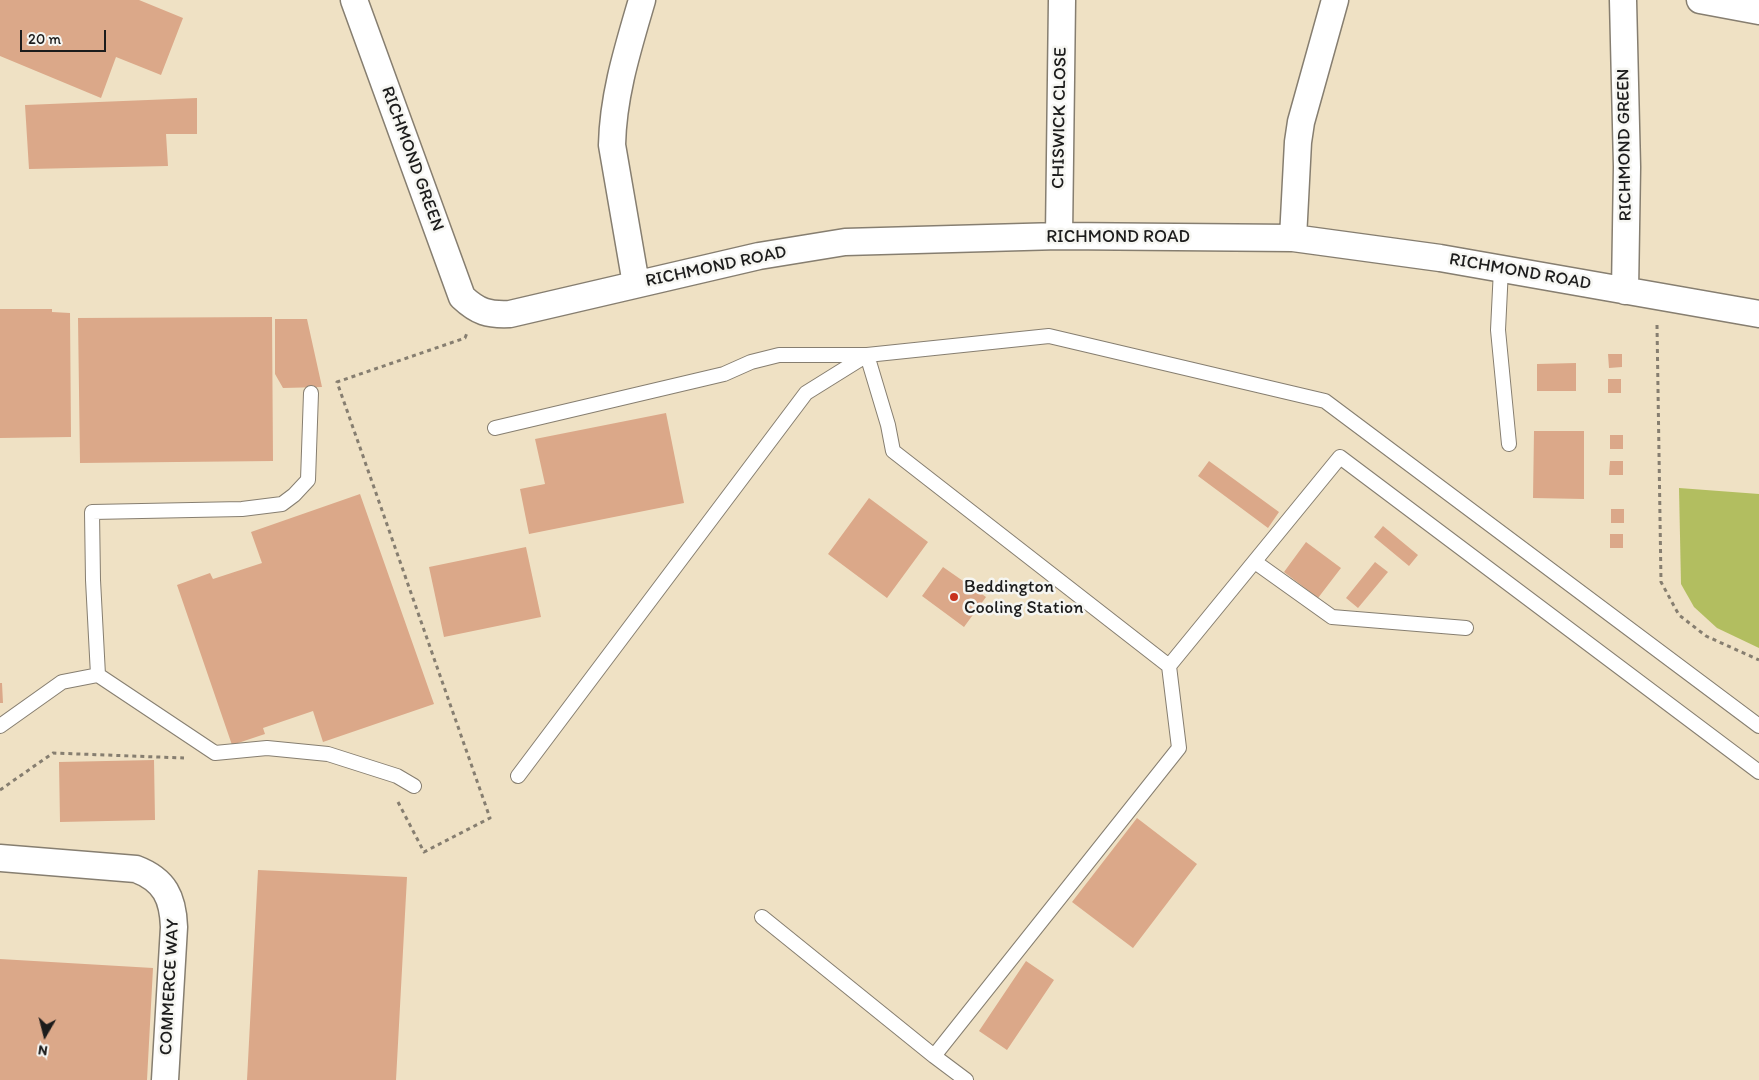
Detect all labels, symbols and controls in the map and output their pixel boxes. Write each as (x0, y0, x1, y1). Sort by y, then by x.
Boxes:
scale bar (22, 20, 109, 52)
text: 20 m (28, 30, 61, 48)
street label: CHISWICK CLOSE (1048, 47, 1072, 189)
street label: RICHMOND GREEN (1613, 69, 1637, 221)
street label: RICHMOND GREEN (376, 84, 448, 234)
street label: RICHMOND ROAD (1046, 226, 1190, 248)
street label: RICHMOND ROAD (643, 241, 789, 293)
street label: RICHMOND ROAD (1447, 249, 1593, 295)
place label: Beddington Cooling Station (964, 576, 1083, 618)
marker: Beddington Cooling Station (948, 591, 960, 603)
street label: COMMERCE WAY (156, 918, 184, 1056)
north arrow (20, 1010, 70, 1060)
text: N (37, 1041, 49, 1059)

